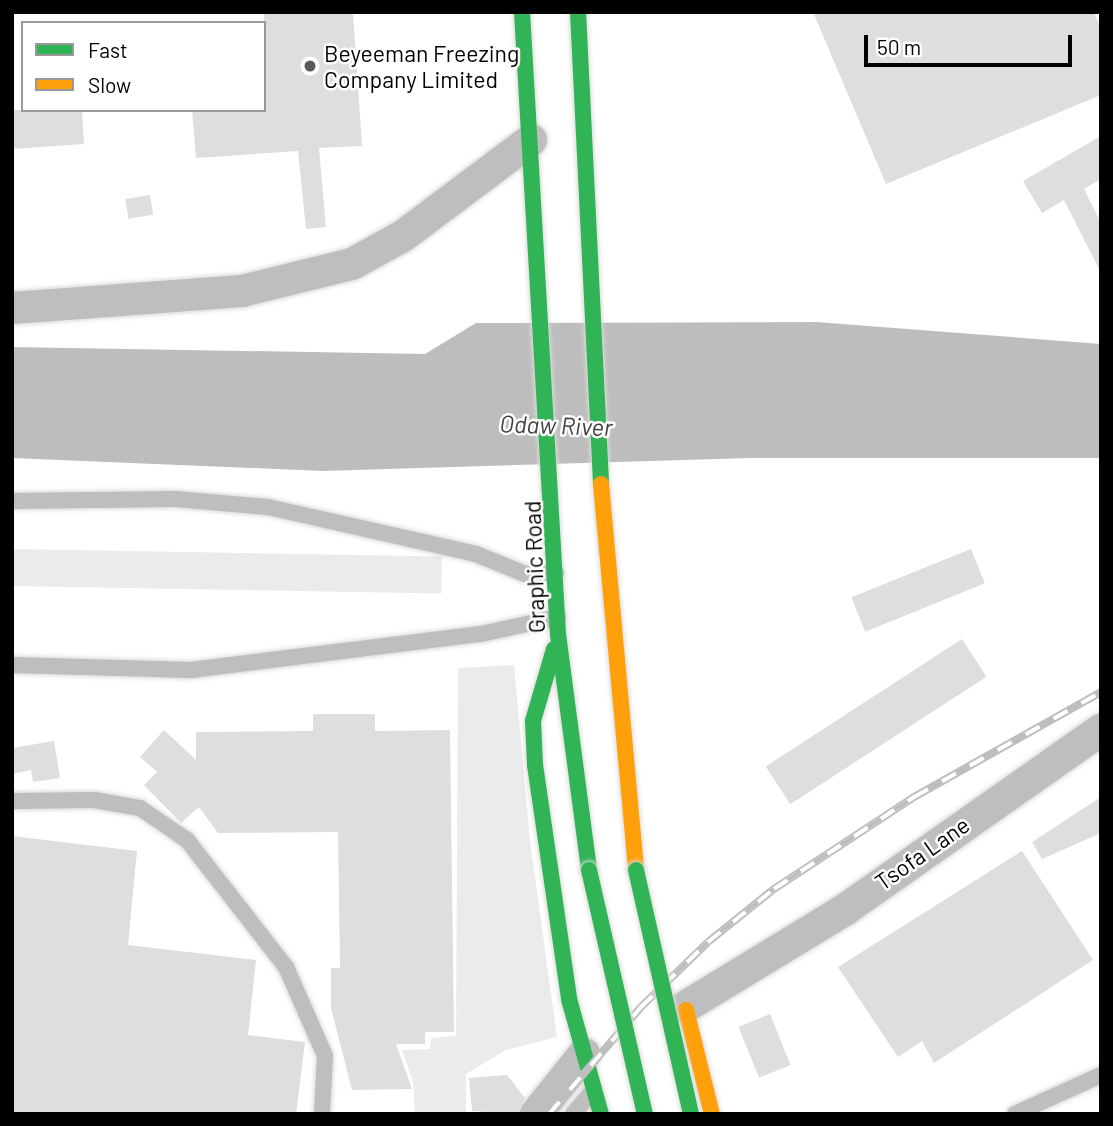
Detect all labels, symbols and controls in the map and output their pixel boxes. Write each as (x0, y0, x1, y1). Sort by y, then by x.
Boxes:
legend (21, 21, 266, 112)
scale bar (868, 21, 1076, 65)
text: 50 m (877, 34, 921, 59)
text: Fast (88, 37, 128, 62)
place label: Beyeeman Freezing Company Limited (324, 39, 519, 93)
marker: Beyeeman Freezing Company Limited (302, 58, 318, 74)
text: Slow (88, 72, 131, 97)
water label: Odaw River (499, 409, 613, 441)
street label: Graphic Road (518, 500, 550, 634)
street label: Tsofa Lane (869, 810, 975, 896)

